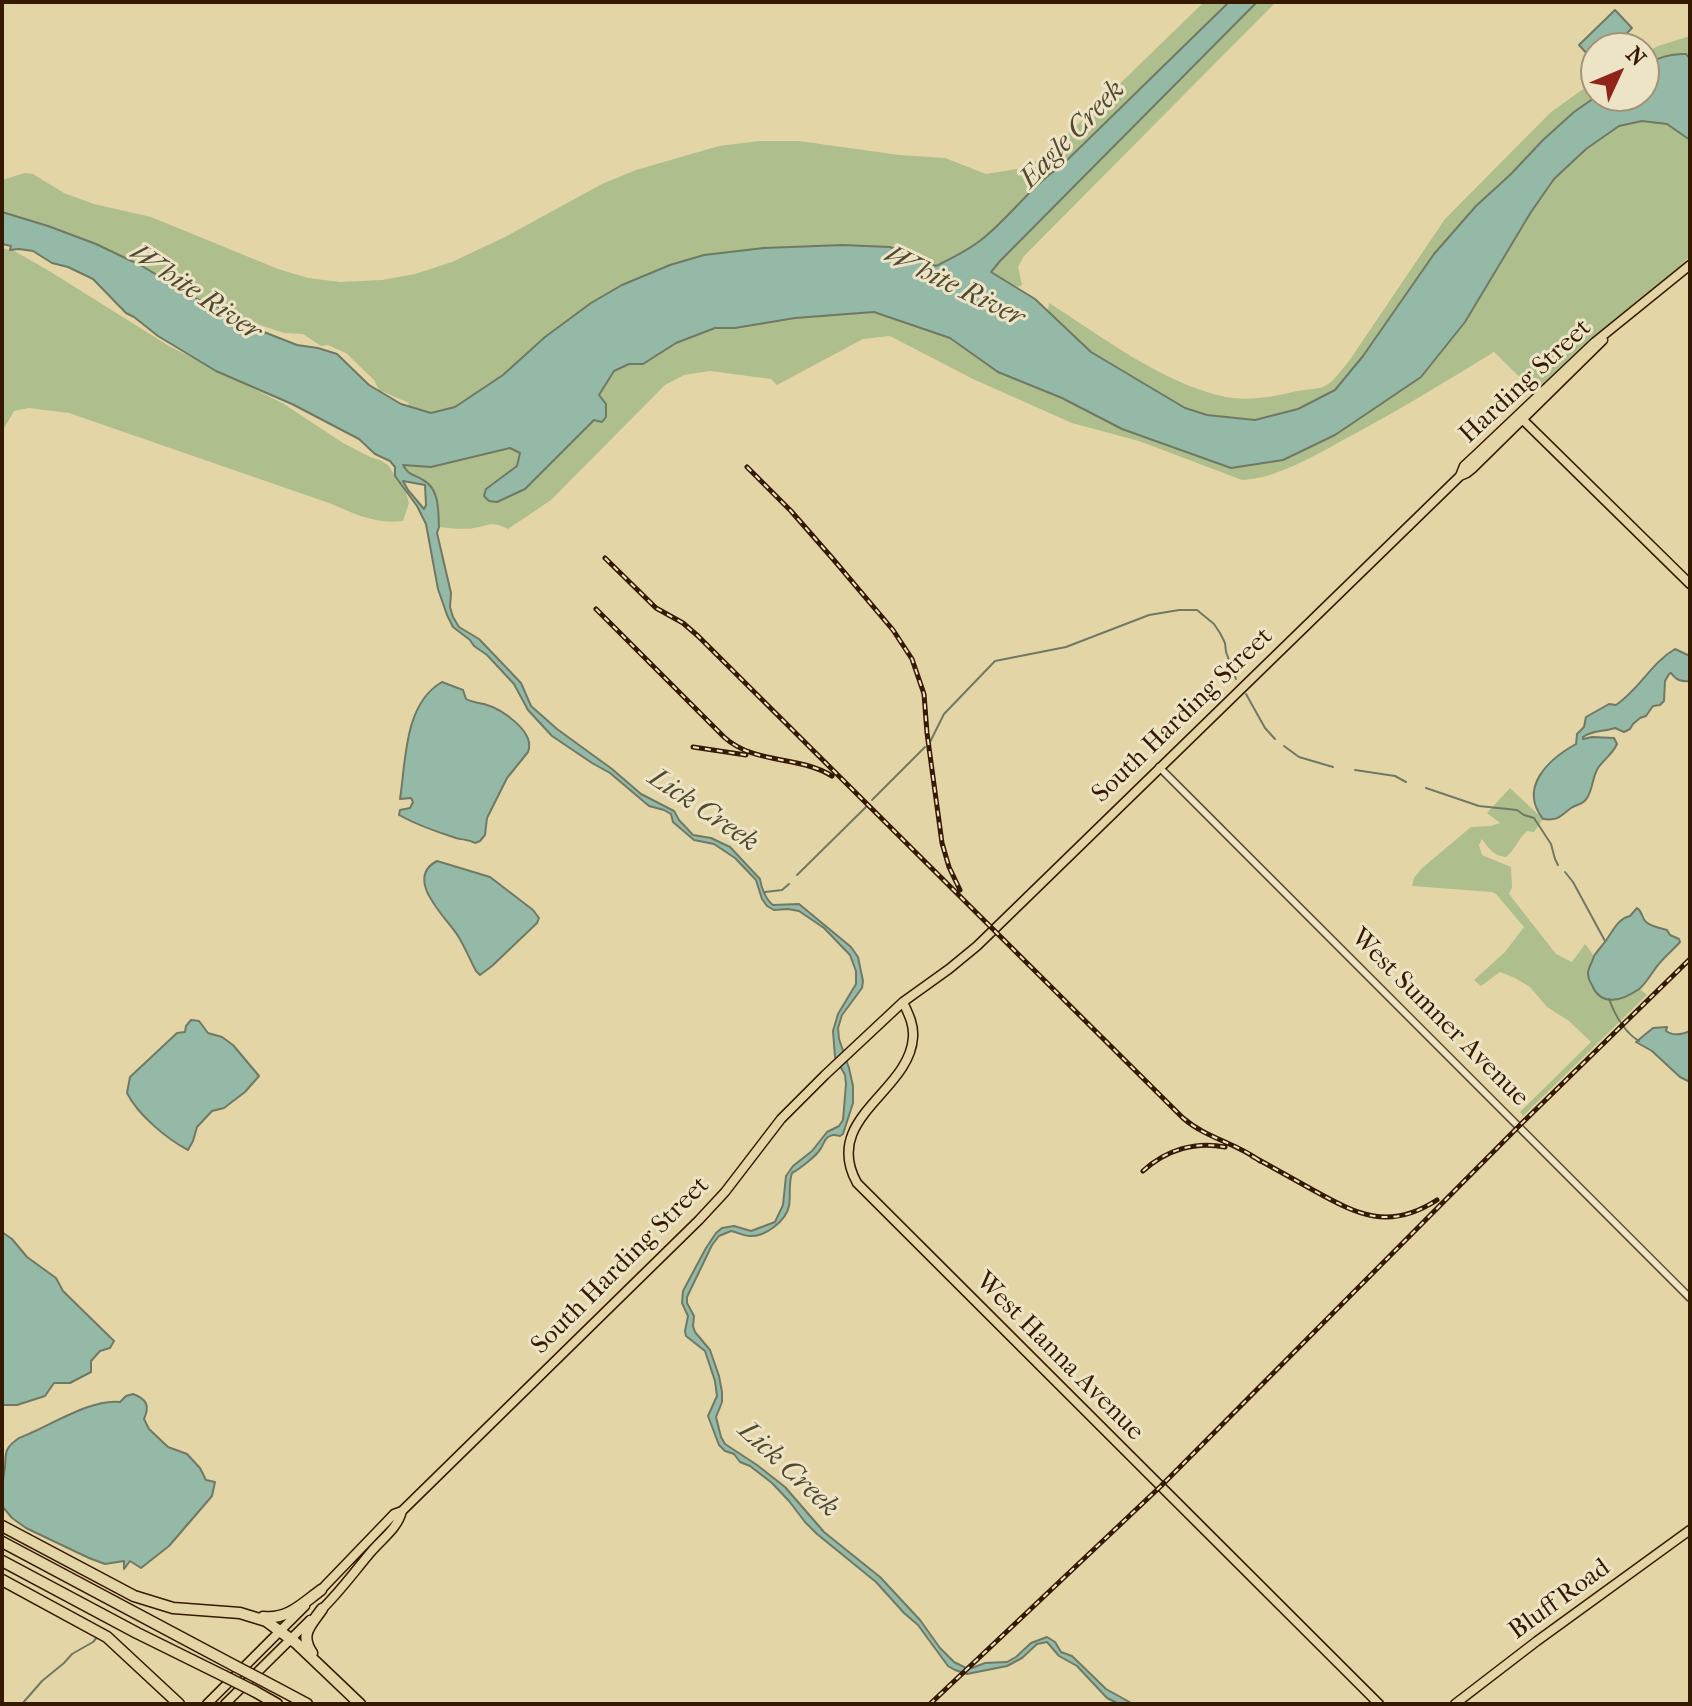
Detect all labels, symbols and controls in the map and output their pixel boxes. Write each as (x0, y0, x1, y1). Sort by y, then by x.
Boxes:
north arrow (1580, 32, 1660, 112)
text: N (1621, 42, 1651, 72)
water label: Eagle Creek (1013, 74, 1133, 196)
water label: White River (123, 237, 267, 349)
water label: White River (879, 239, 1029, 335)
street label: Harding Street (1454, 313, 1598, 451)
street label: South Harding Street (1086, 622, 1280, 810)
water label: Lick Creek (642, 762, 764, 860)
street label: West Sumner Avenue (1343, 922, 1535, 1114)
street label: South Harding Street (526, 1171, 716, 1361)
street label: West Hanna Avenue (968, 1266, 1150, 1448)
water label: Lick Creek (731, 1415, 845, 1525)
street label: Bluff Road (1503, 1553, 1617, 1647)

